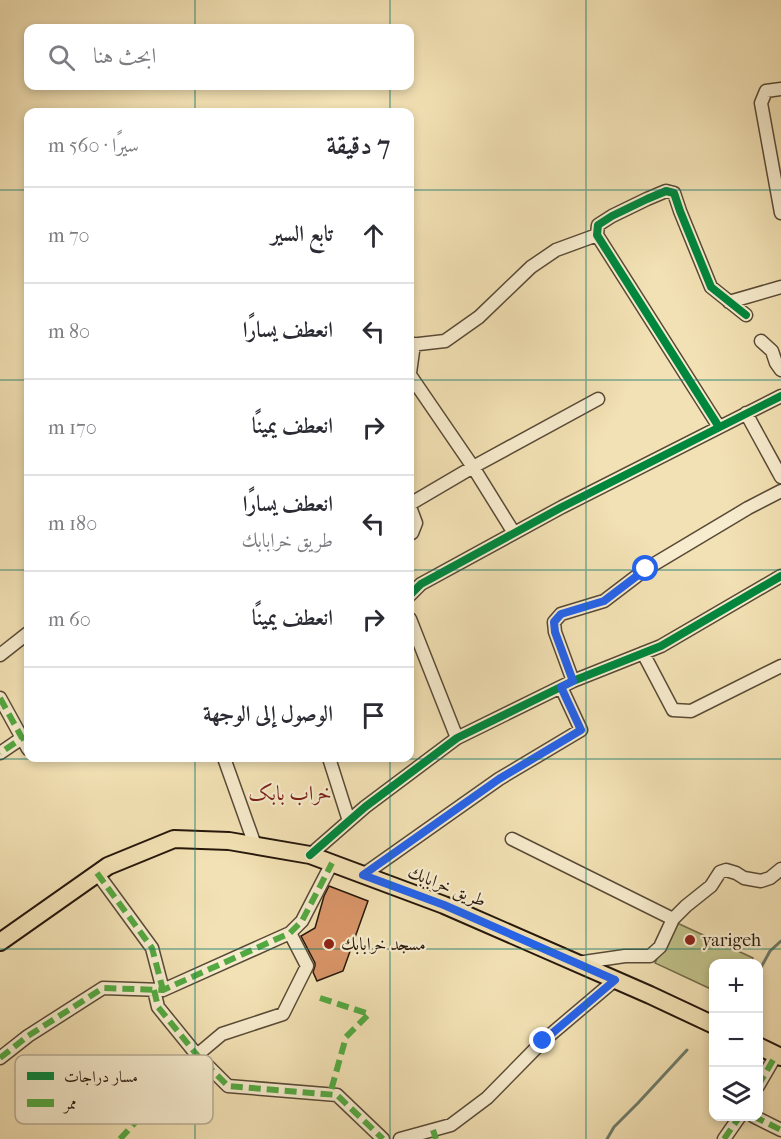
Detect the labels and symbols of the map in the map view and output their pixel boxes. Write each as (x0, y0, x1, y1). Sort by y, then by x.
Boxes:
route start (632, 555, 658, 581)
district label: خراب بابک (248, 781, 332, 806)
street label: طريق خرابابك (404, 861, 489, 913)
place label: yarigeh (702, 930, 761, 951)
marker: yarigeh (683, 933, 697, 947)
place label: مسجد خرابابك (341, 934, 426, 955)
marker: مسجد خرابابك (322, 937, 336, 951)
route end (529, 1027, 555, 1053)
legend (15, 1055, 213, 1124)
text: مسار دراجات (64, 1067, 138, 1086)
text: ممر (62, 1094, 77, 1114)

